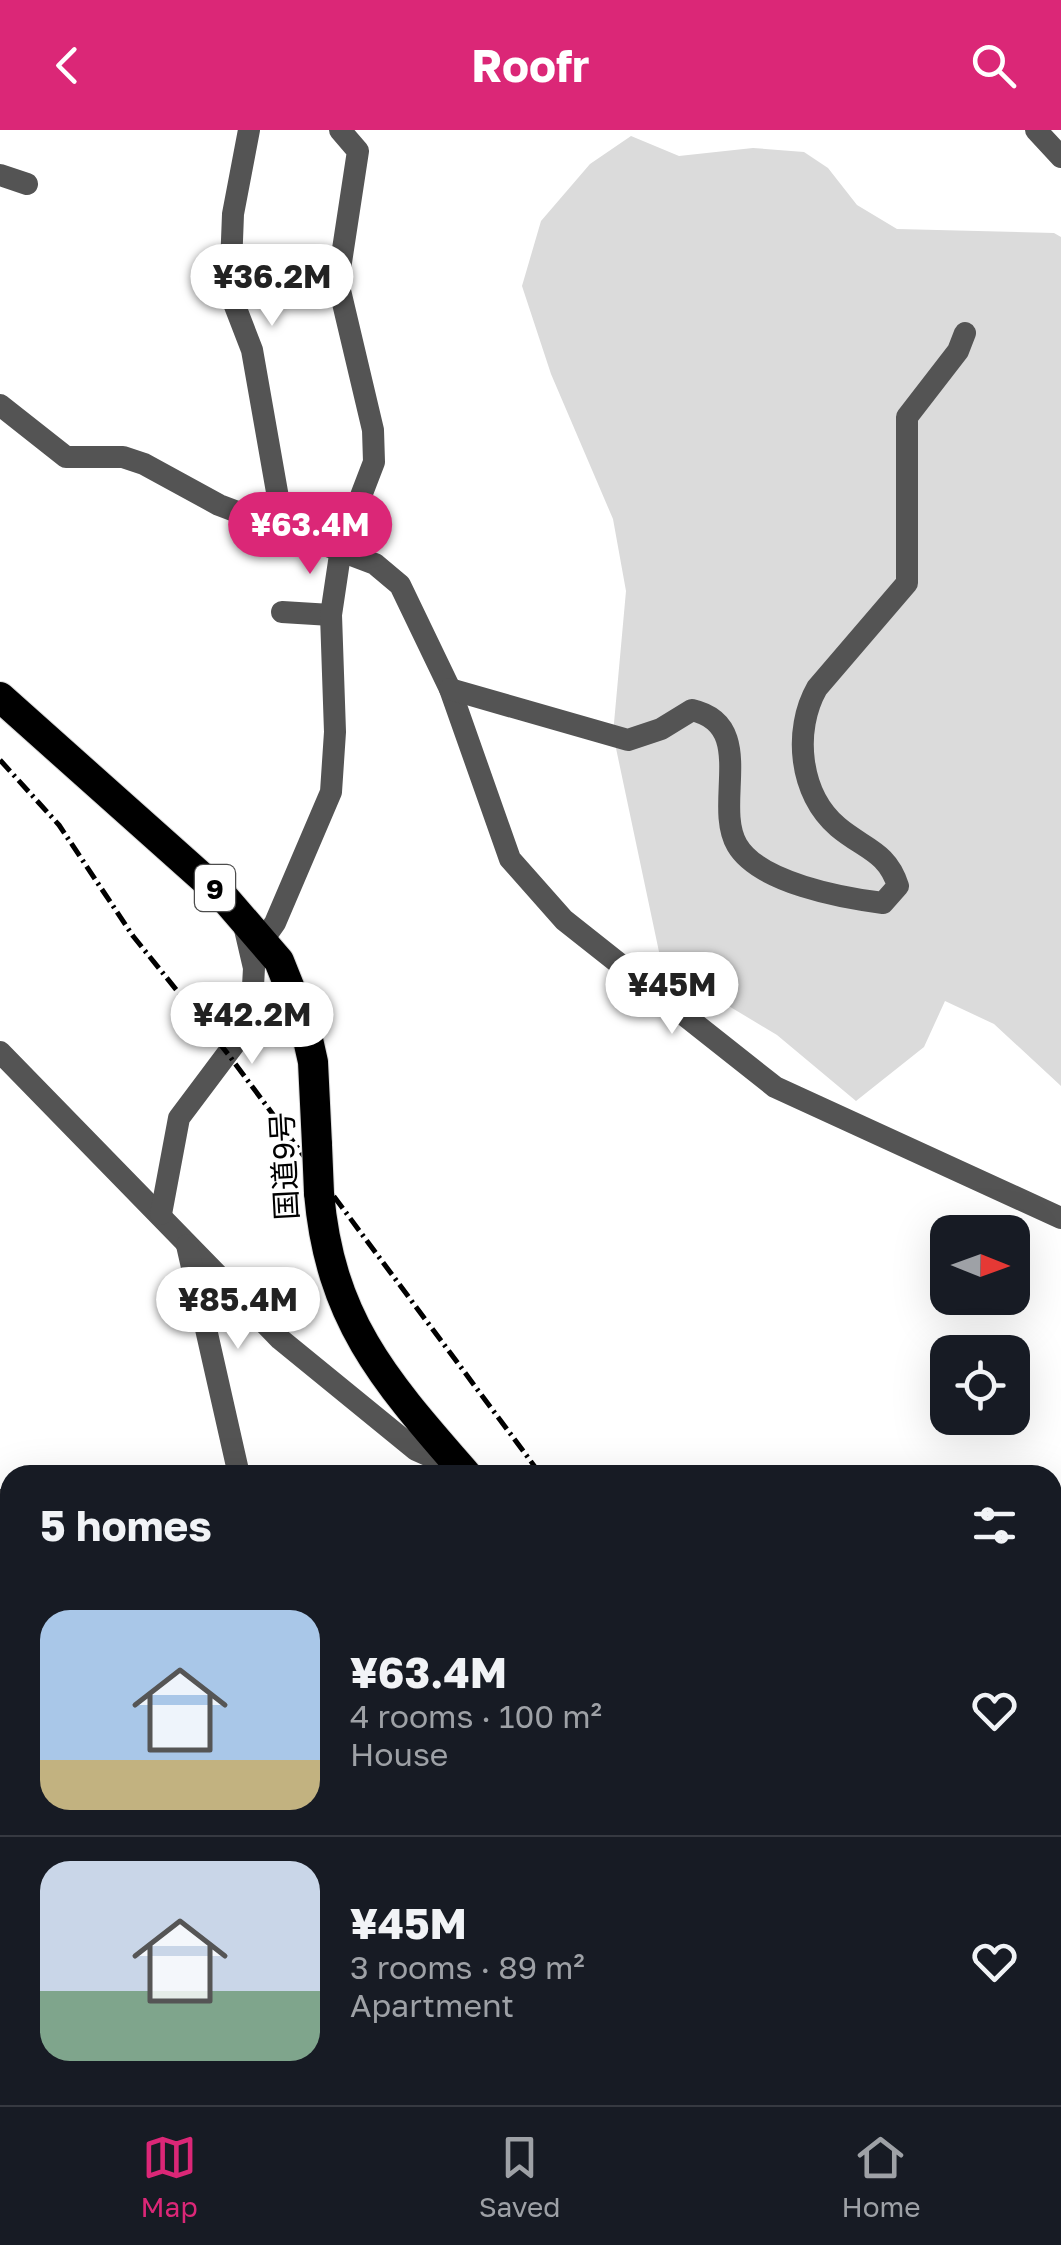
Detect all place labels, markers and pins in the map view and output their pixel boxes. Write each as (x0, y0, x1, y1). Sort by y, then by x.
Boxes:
pin: ¥36.2M (191, 244, 353, 329)
pin: ¥63.4M (229, 492, 391, 577)
pin: ¥45M (613, 952, 731, 1037)
pin: ¥42.2M (171, 982, 333, 1067)
pin: ¥85.4M (157, 1267, 319, 1352)

